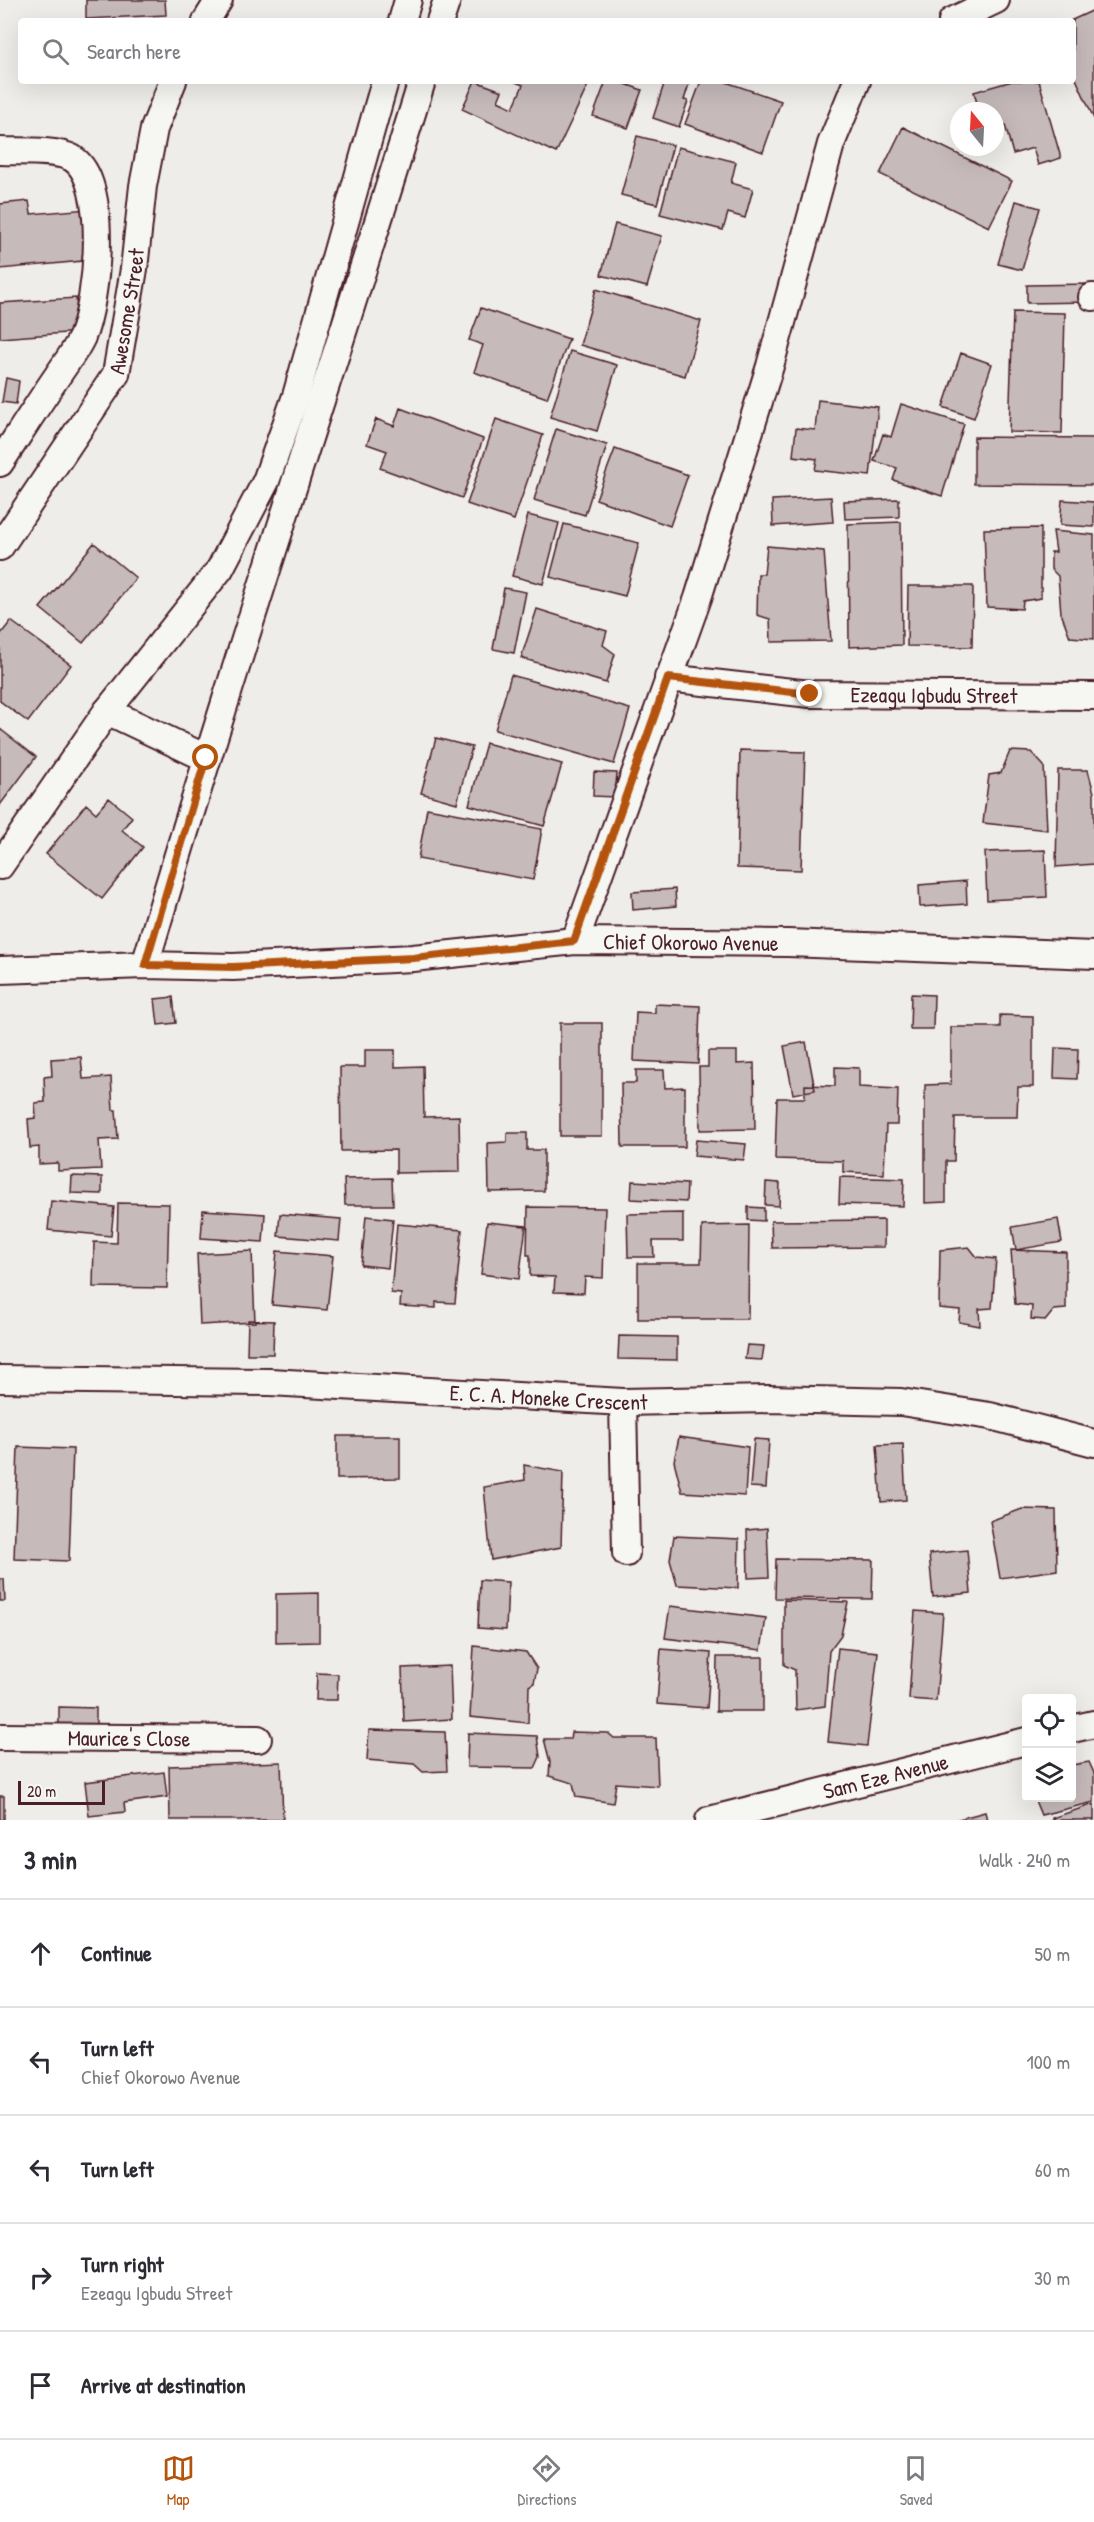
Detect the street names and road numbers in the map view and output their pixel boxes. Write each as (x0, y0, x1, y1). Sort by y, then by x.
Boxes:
street label: Awesome Street (101, 246, 151, 376)
street label: Ezeagu Igbudu Street (851, 679, 1018, 710)
street label: Chief Okorowo Avenue (603, 926, 779, 958)
street label: E. C. A. Moneke Crescent (449, 1377, 648, 1417)
street label: Maurice's Close (68, 1723, 191, 1753)
street label: Sam Eze Avenue (820, 1746, 951, 1806)

